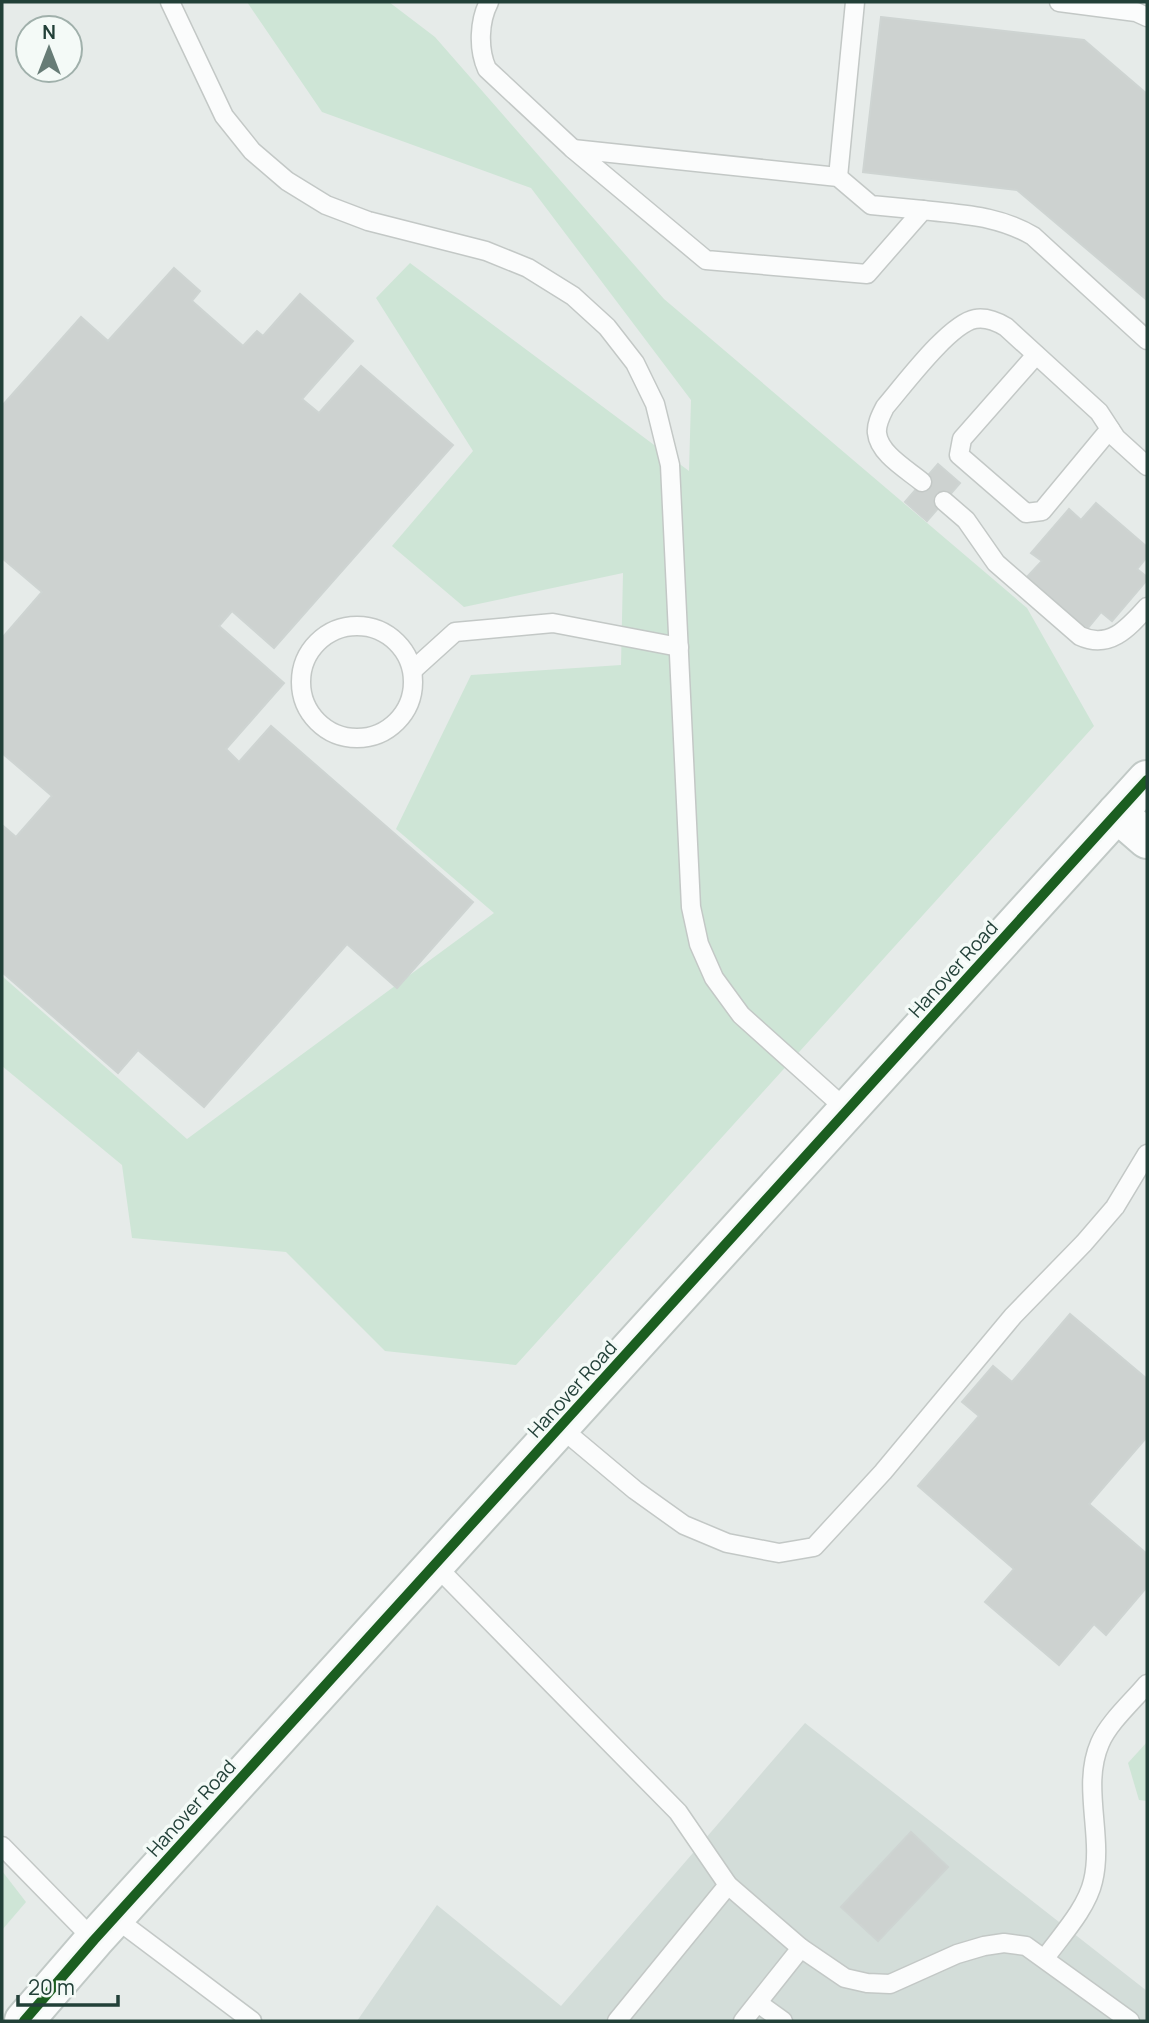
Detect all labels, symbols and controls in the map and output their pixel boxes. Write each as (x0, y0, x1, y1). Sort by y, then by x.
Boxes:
north arrow (14, 14, 84, 84)
text: N (42, 19, 56, 45)
street label: Hanover Road (903, 915, 1003, 1023)
street label: Hanover Road (522, 1335, 622, 1443)
street label: Hanover Road (141, 1754, 241, 1862)
scale bar (18, 1964, 117, 2008)
text: 20 m (28, 1973, 75, 2001)

